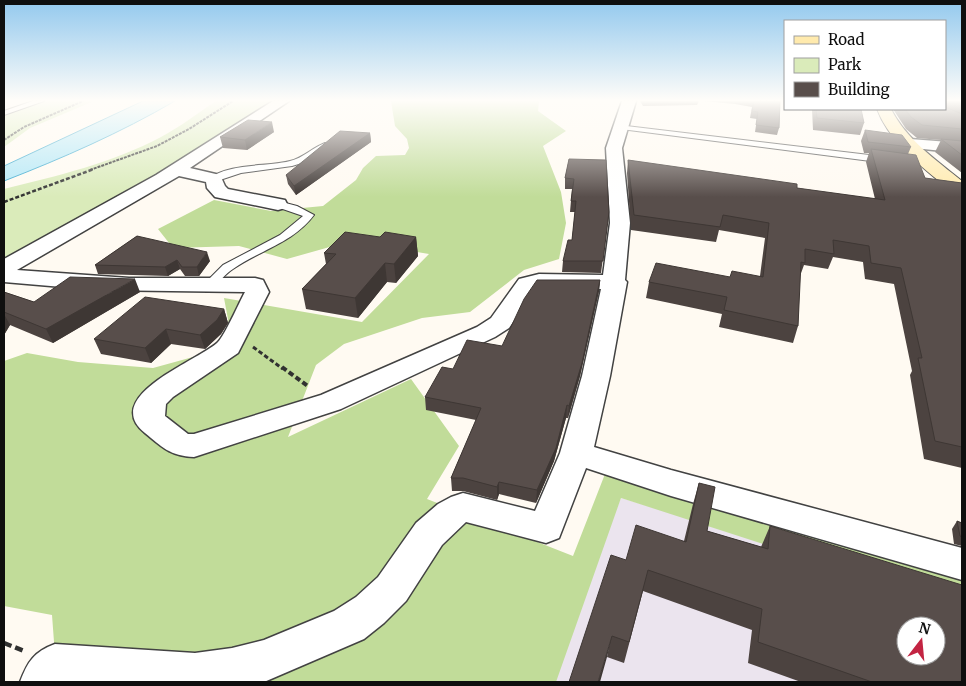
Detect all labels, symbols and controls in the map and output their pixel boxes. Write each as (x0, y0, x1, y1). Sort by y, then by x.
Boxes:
legend (784, 20, 946, 110)
text: Road (828, 30, 864, 49)
text: Park (828, 55, 862, 74)
text: Building (828, 80, 890, 99)
north arrow (896, 616, 946, 666)
text: N (917, 618, 932, 639)

